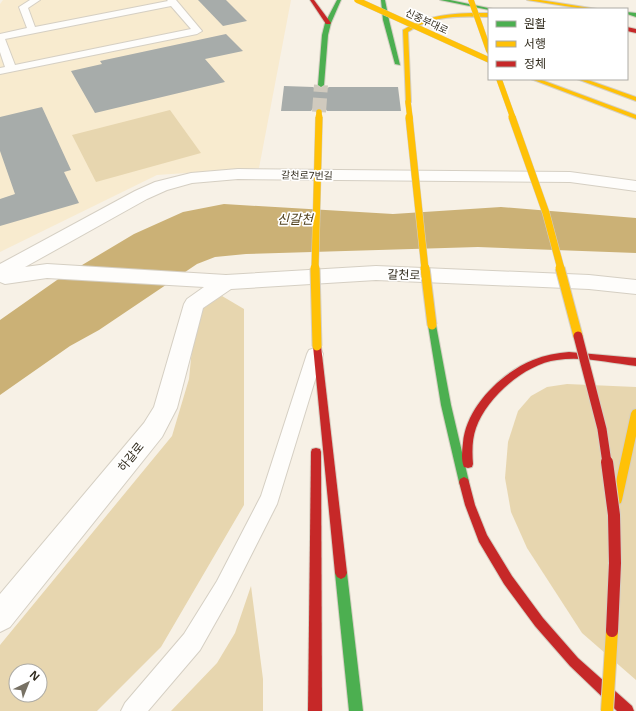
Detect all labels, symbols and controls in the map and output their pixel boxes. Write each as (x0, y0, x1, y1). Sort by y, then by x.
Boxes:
street label: 신중부대로 (403, 5, 451, 37)
legend (488, 8, 628, 80)
text: 원활 (524, 15, 546, 32)
text: 서행 (524, 35, 546, 52)
text: 정체 (524, 55, 546, 72)
street label: 갈천로7번길 (281, 168, 333, 182)
water label: 신갈천 (277, 210, 314, 228)
street label: 갈천로 (387, 265, 421, 284)
street label: 하갈로 (114, 438, 148, 475)
north arrow (8, 663, 48, 703)
text: N (27, 667, 44, 684)

